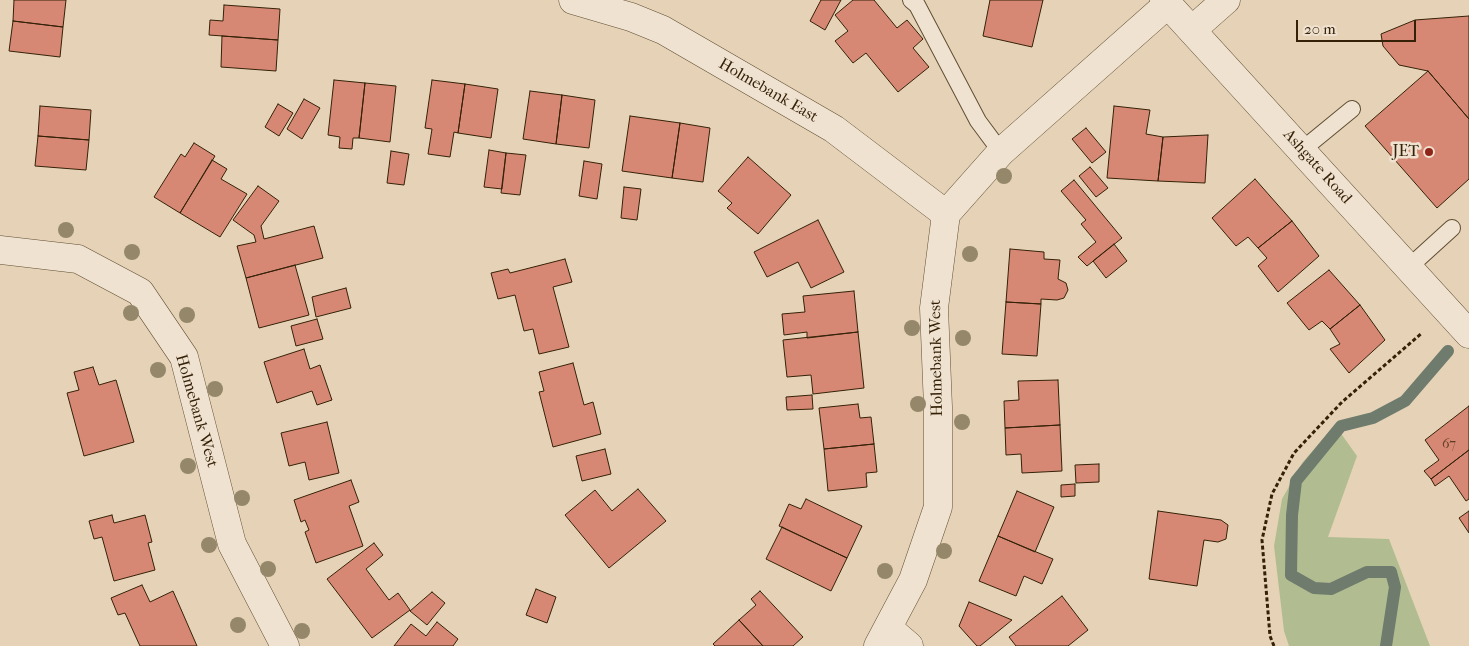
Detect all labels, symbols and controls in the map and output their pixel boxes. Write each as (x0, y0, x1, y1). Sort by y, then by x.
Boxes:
scale bar (1299, 10, 1419, 42)
text: 20 m (1304, 20, 1336, 38)
street label: Holmebank East (715, 55, 821, 127)
street label: Ashgate Road (1278, 126, 1356, 208)
place label: JET (1392, 142, 1419, 162)
marker: JET (1423, 146, 1435, 158)
street label: Holmebank West (926, 299, 948, 417)
street label: Holmebank West (171, 352, 221, 470)
house number: 67 (1442, 437, 1456, 453)

